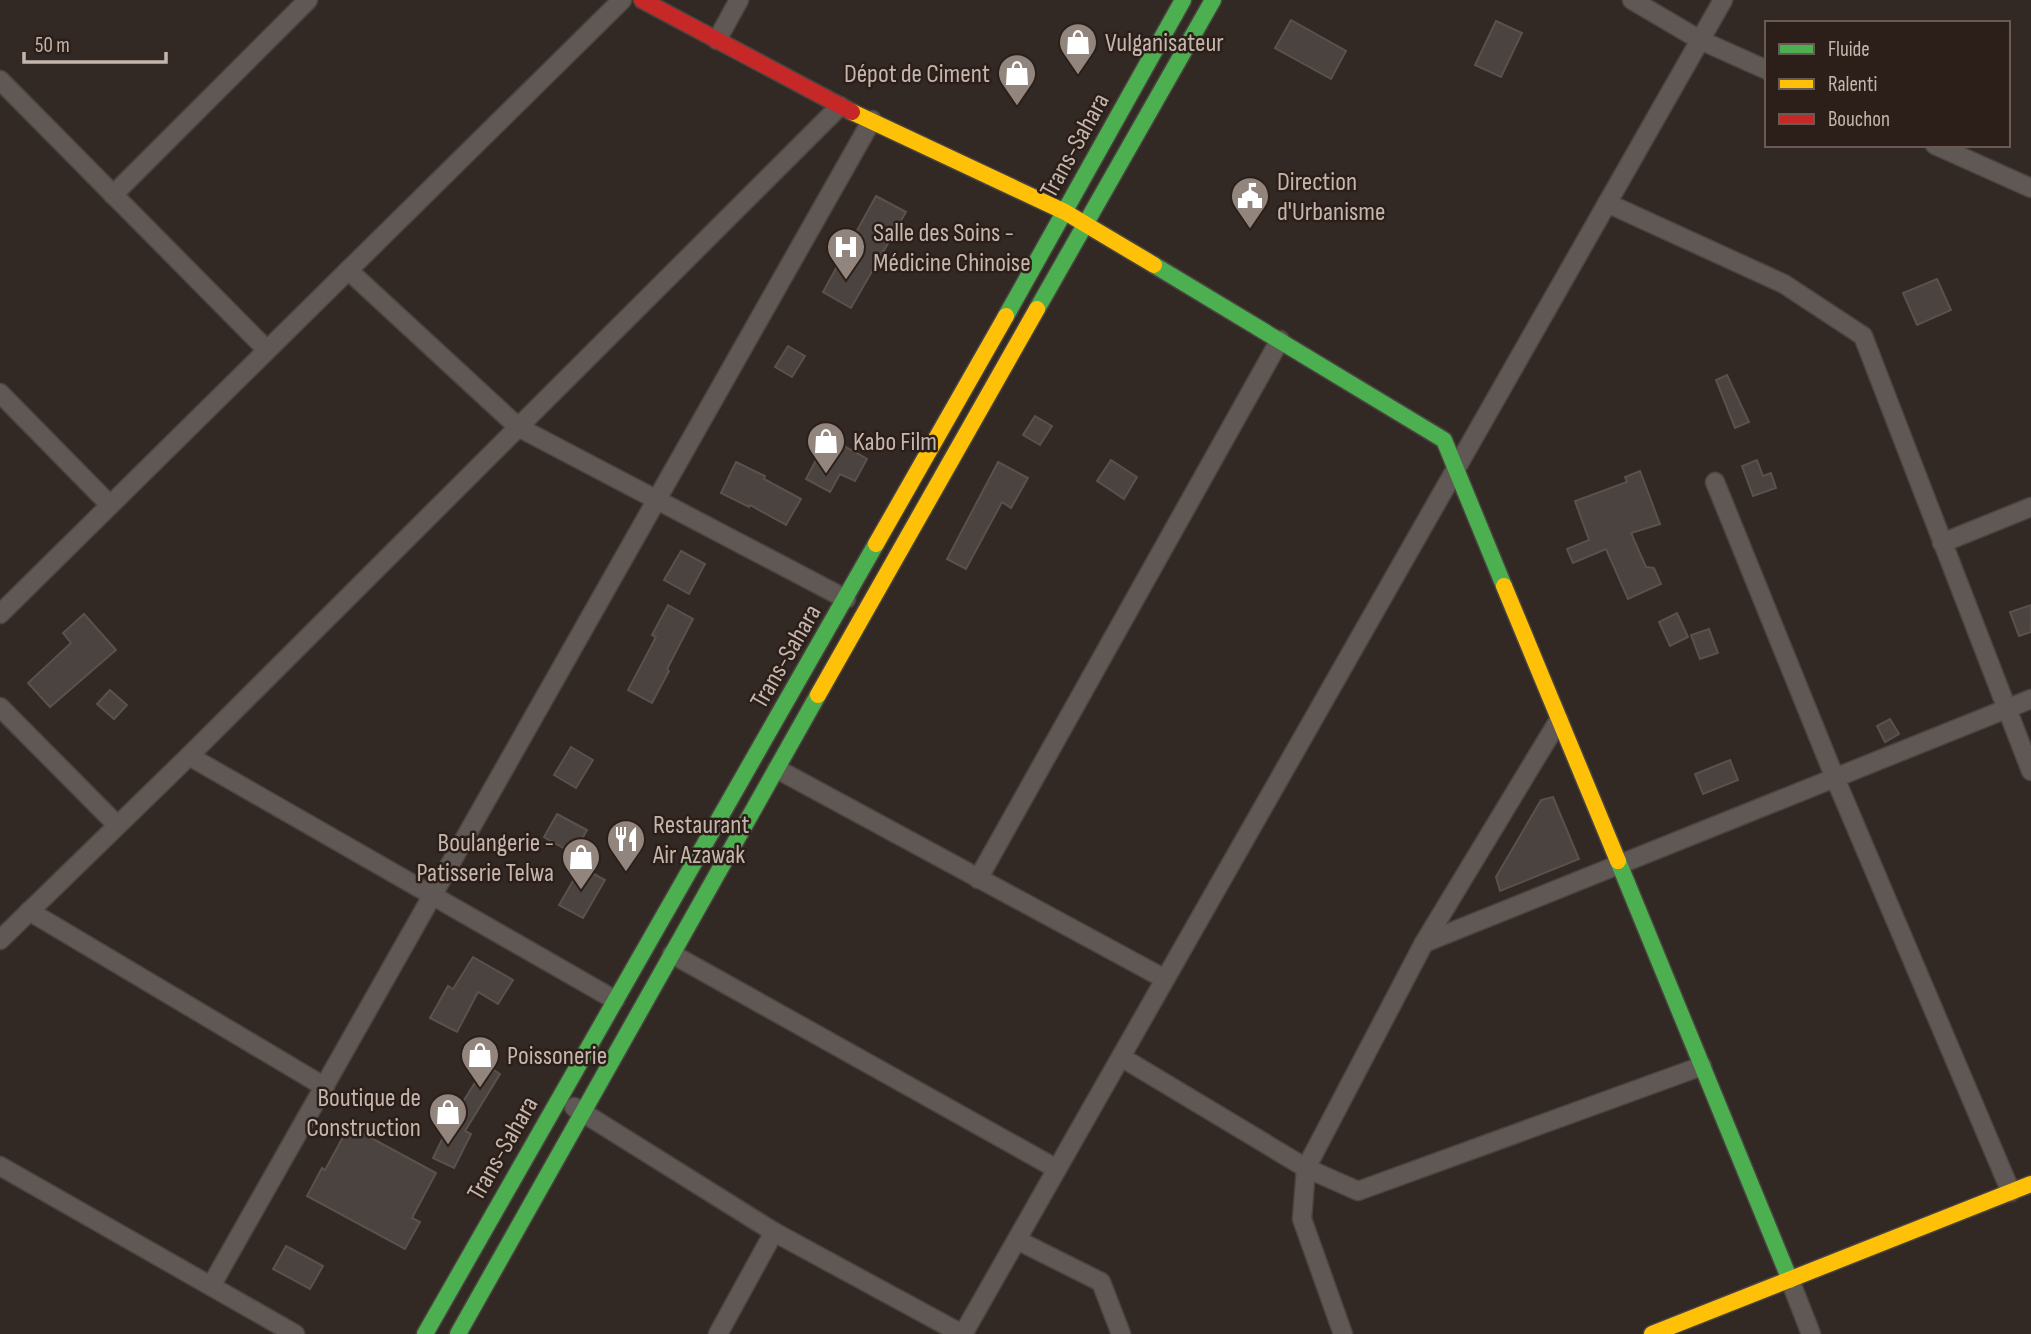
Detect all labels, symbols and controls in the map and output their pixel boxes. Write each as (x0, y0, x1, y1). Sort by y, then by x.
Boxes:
scale bar (24, 21, 166, 65)
shop icon: Vulganisateur (1057, 21, 1099, 76)
legend (1765, 21, 2010, 147)
place label: Vulganisateur (1105, 28, 1224, 59)
text: 50 m (35, 33, 70, 58)
text: Fluide (1828, 37, 1870, 62)
shop icon: Dépot de Ciment (996, 52, 1038, 107)
place label: Dépot de Ciment (844, 59, 990, 90)
text: Ralenti (1828, 72, 1877, 97)
street label: Trans-Sahara (1034, 88, 1117, 203)
text: Bouchon (1828, 107, 1890, 132)
place label: Direction d'Urbanisme (1277, 167, 1385, 228)
public building icon: Direction d'Urbanisme (1229, 175, 1271, 230)
place label: Salle des Soins - Médicine Chinoise (873, 218, 1031, 279)
hospital icon: Salle des Soins - Médicine Chinoise (825, 226, 867, 281)
shop icon: Kabo Film (805, 420, 847, 475)
place label: Kabo Film (853, 427, 937, 458)
street label: Trans-Sahara (744, 599, 828, 714)
place label: Restaurant Air Azawak (652, 810, 750, 871)
restaurant icon: Restaurant Air Azawak (605, 818, 647, 873)
place label: Boulangerie - Patisserie Telwa (416, 828, 554, 889)
shop icon: Boulangerie - Patisserie Telwa (560, 836, 602, 891)
shop icon: Poissonerie (459, 1034, 501, 1089)
place label: Poissonerie (507, 1041, 607, 1072)
place label: Boutique de Construction (306, 1083, 421, 1144)
shop icon: Boutique de Construction (427, 1091, 469, 1146)
street label: Trans-Sahara (461, 1091, 545, 1206)

